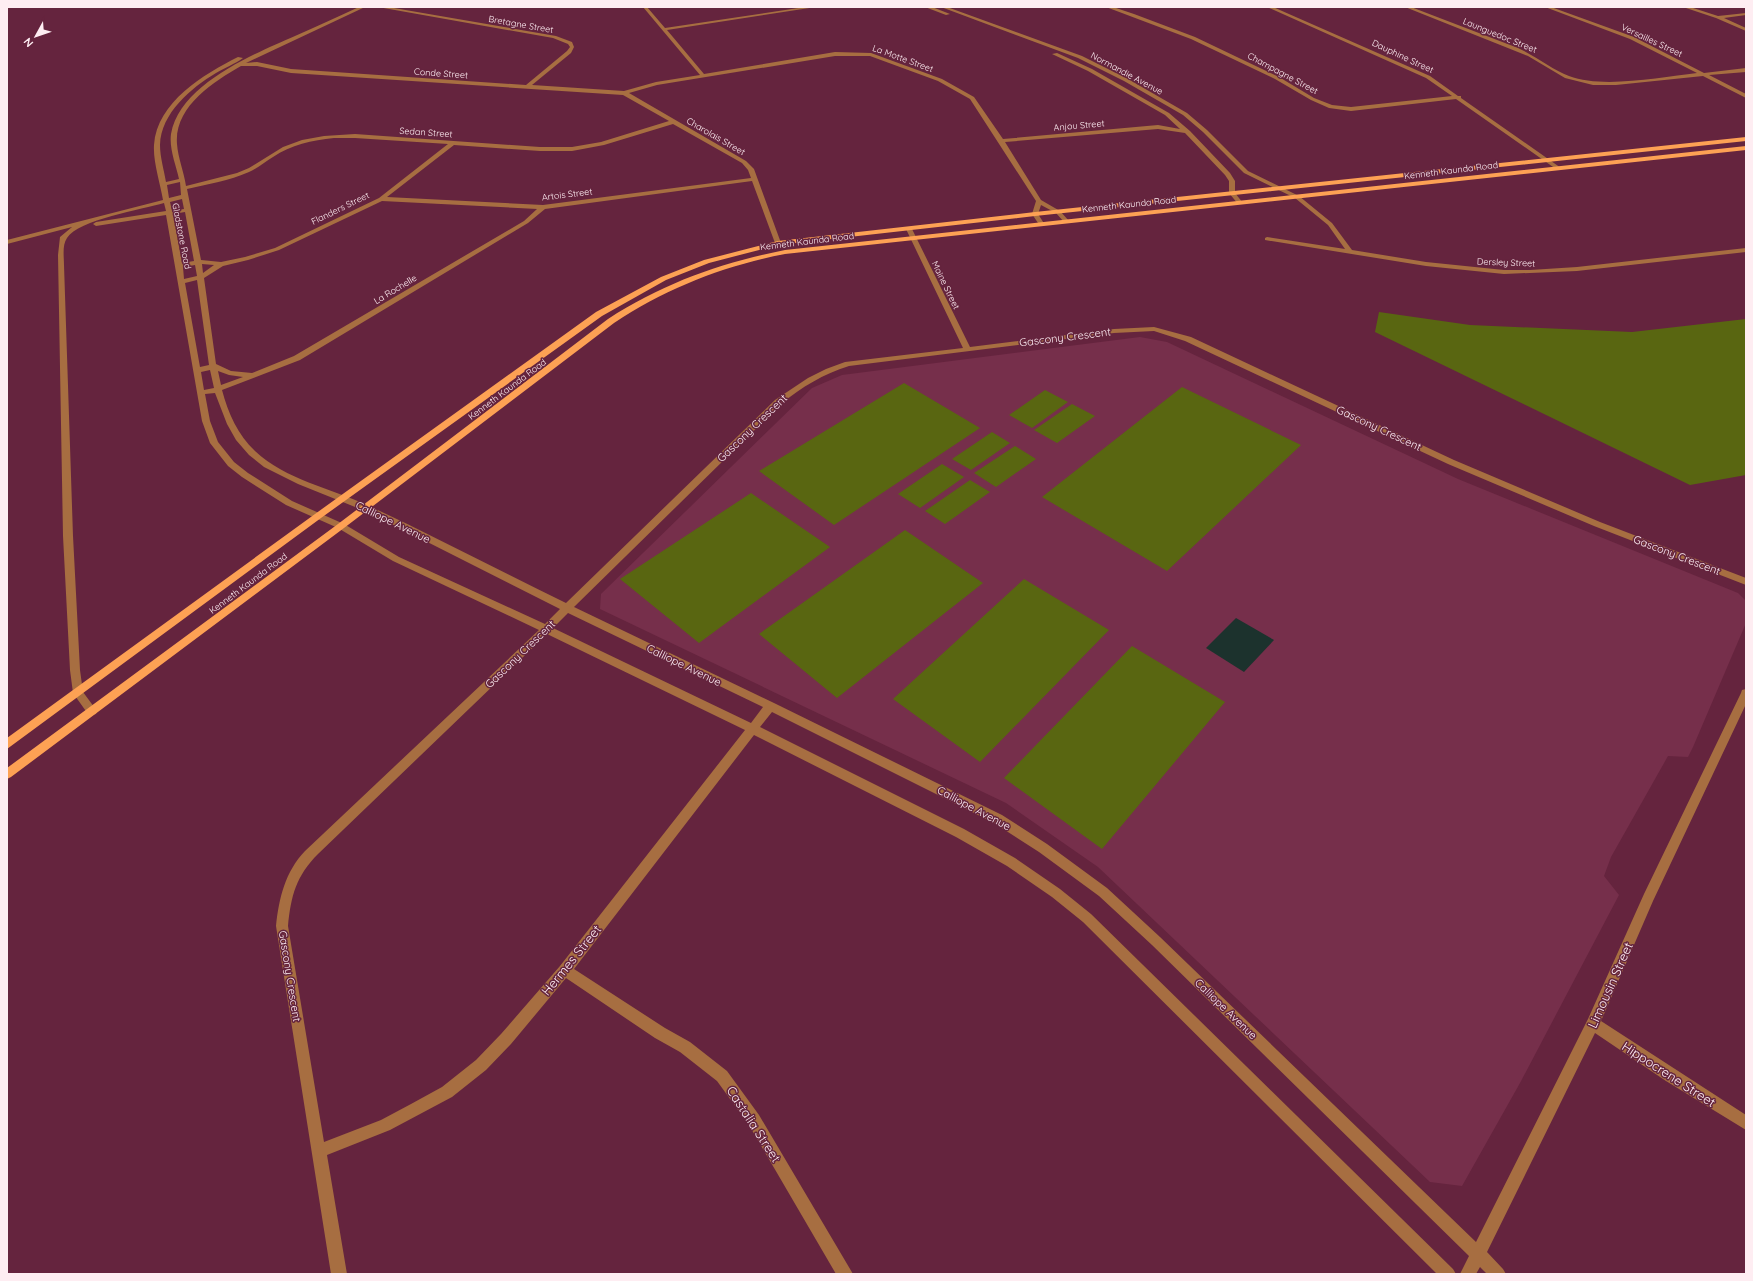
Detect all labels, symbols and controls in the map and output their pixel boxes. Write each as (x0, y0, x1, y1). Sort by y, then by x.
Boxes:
street label: Bretagne Street (488, 13, 554, 35)
street label: Launguedoc Street (1461, 15, 1539, 55)
north arrow (16, 16, 56, 56)
street label: Versailles Street (1620, 21, 1684, 59)
text: N (20, 35, 36, 50)
street label: Dauphine Street (1370, 37, 1436, 75)
street label: La Motte Street (871, 42, 935, 74)
street label: Normandie Avenue (1089, 49, 1165, 97)
street label: Champagne Street (1246, 50, 1320, 96)
street label: Conde Street (414, 66, 468, 80)
street label: Charolais Street (685, 115, 747, 157)
street label: Anjou Street (1053, 117, 1105, 133)
street label: Sedan Street (399, 125, 453, 139)
street label: Kenneth Kaunda Road (1403, 159, 1499, 181)
street label: Artois Street (541, 185, 593, 203)
street label: Flanders Street (309, 189, 371, 227)
street label: Kenneth Kaunda Road (1081, 194, 1177, 214)
street label: Gladstone Road (170, 202, 194, 270)
street label: Kenneth Kaunda Road (759, 230, 855, 252)
street label: Dersley Street (1477, 255, 1535, 269)
street label: Maine Street (930, 259, 962, 311)
street label: La Rochelle (372, 272, 418, 306)
street label: Gascony Crescent (1018, 324, 1112, 350)
street label: Kenneth Kaunda Road (466, 356, 548, 422)
street label: Gascony Crescent (714, 391, 790, 465)
street label: Gascony Crescent (1334, 402, 1424, 454)
street label: Calliope Avenue (353, 498, 433, 546)
street label: Gascony Crescent (1632, 532, 1723, 578)
street label: Kenneth Kaunda Road (207, 550, 289, 616)
street label: Gascony Crescent (482, 617, 558, 691)
street label: Calliope Avenue (644, 641, 724, 689)
street label: Calliope Avenue (935, 783, 1013, 833)
street label: Hermes Street (538, 922, 604, 998)
street label: Gascony Crescent (276, 929, 304, 1023)
street label: Limousin Street (1584, 940, 1636, 1030)
street label: Calliope Avenue (1192, 976, 1260, 1042)
street label: Hippocrene Street (1619, 1038, 1719, 1110)
street label: Castalia Street (723, 1083, 785, 1165)

